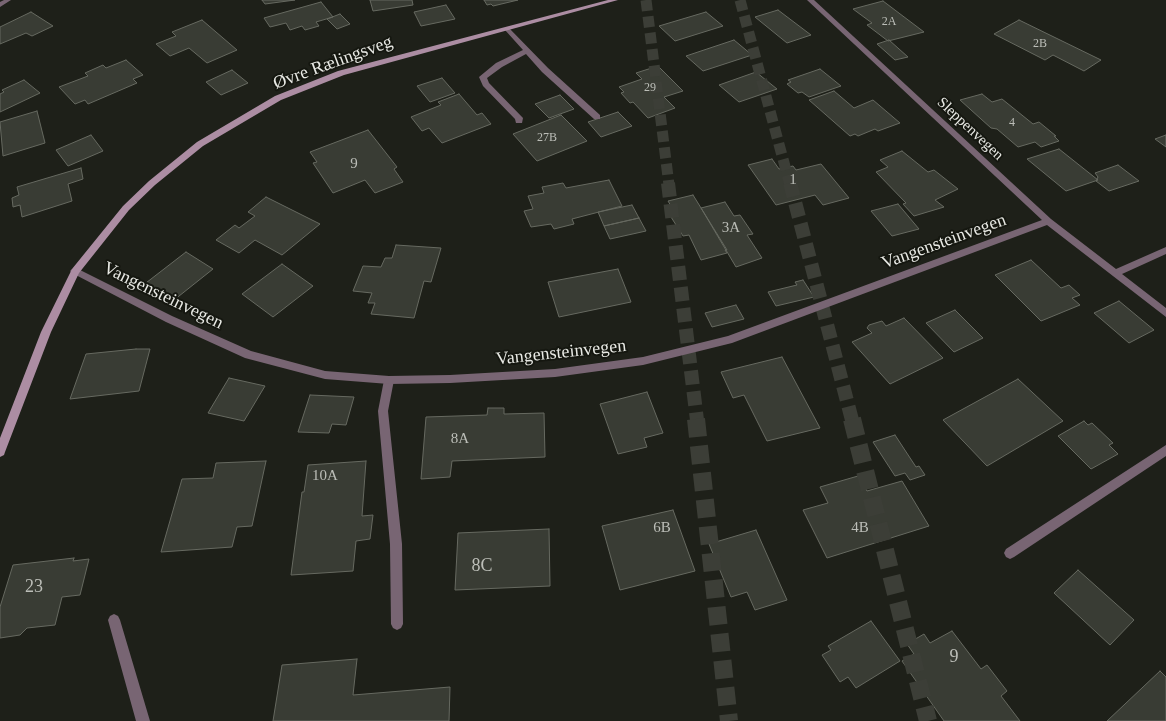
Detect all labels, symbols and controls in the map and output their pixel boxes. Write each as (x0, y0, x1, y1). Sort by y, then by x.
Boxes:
house number: 2A (882, 15, 896, 29)
street label: Øvre Rælingsveg (270, 31, 396, 95)
house number: 2B (1033, 37, 1047, 51)
house number: 29 (644, 81, 656, 95)
street label: Sleppenvegen (933, 94, 1007, 164)
house number: 4 (1009, 116, 1015, 130)
house number: 27B (537, 131, 557, 145)
house number: 9 (350, 155, 358, 173)
house number: 1 (789, 171, 797, 189)
street label: Vangensteinvegen (879, 209, 1009, 275)
house number: 3A (722, 219, 740, 237)
street label: Vangensteinvegen (99, 258, 227, 334)
street label: Vangensteinvegen (495, 335, 627, 371)
house number: 8A (451, 430, 469, 448)
house number: 10A (312, 467, 338, 485)
house number: 6B (653, 519, 671, 537)
house number: 4B (851, 519, 869, 537)
house number: 8C (471, 555, 493, 577)
house number: 23 (25, 576, 43, 598)
house number: 9 (950, 646, 959, 668)

